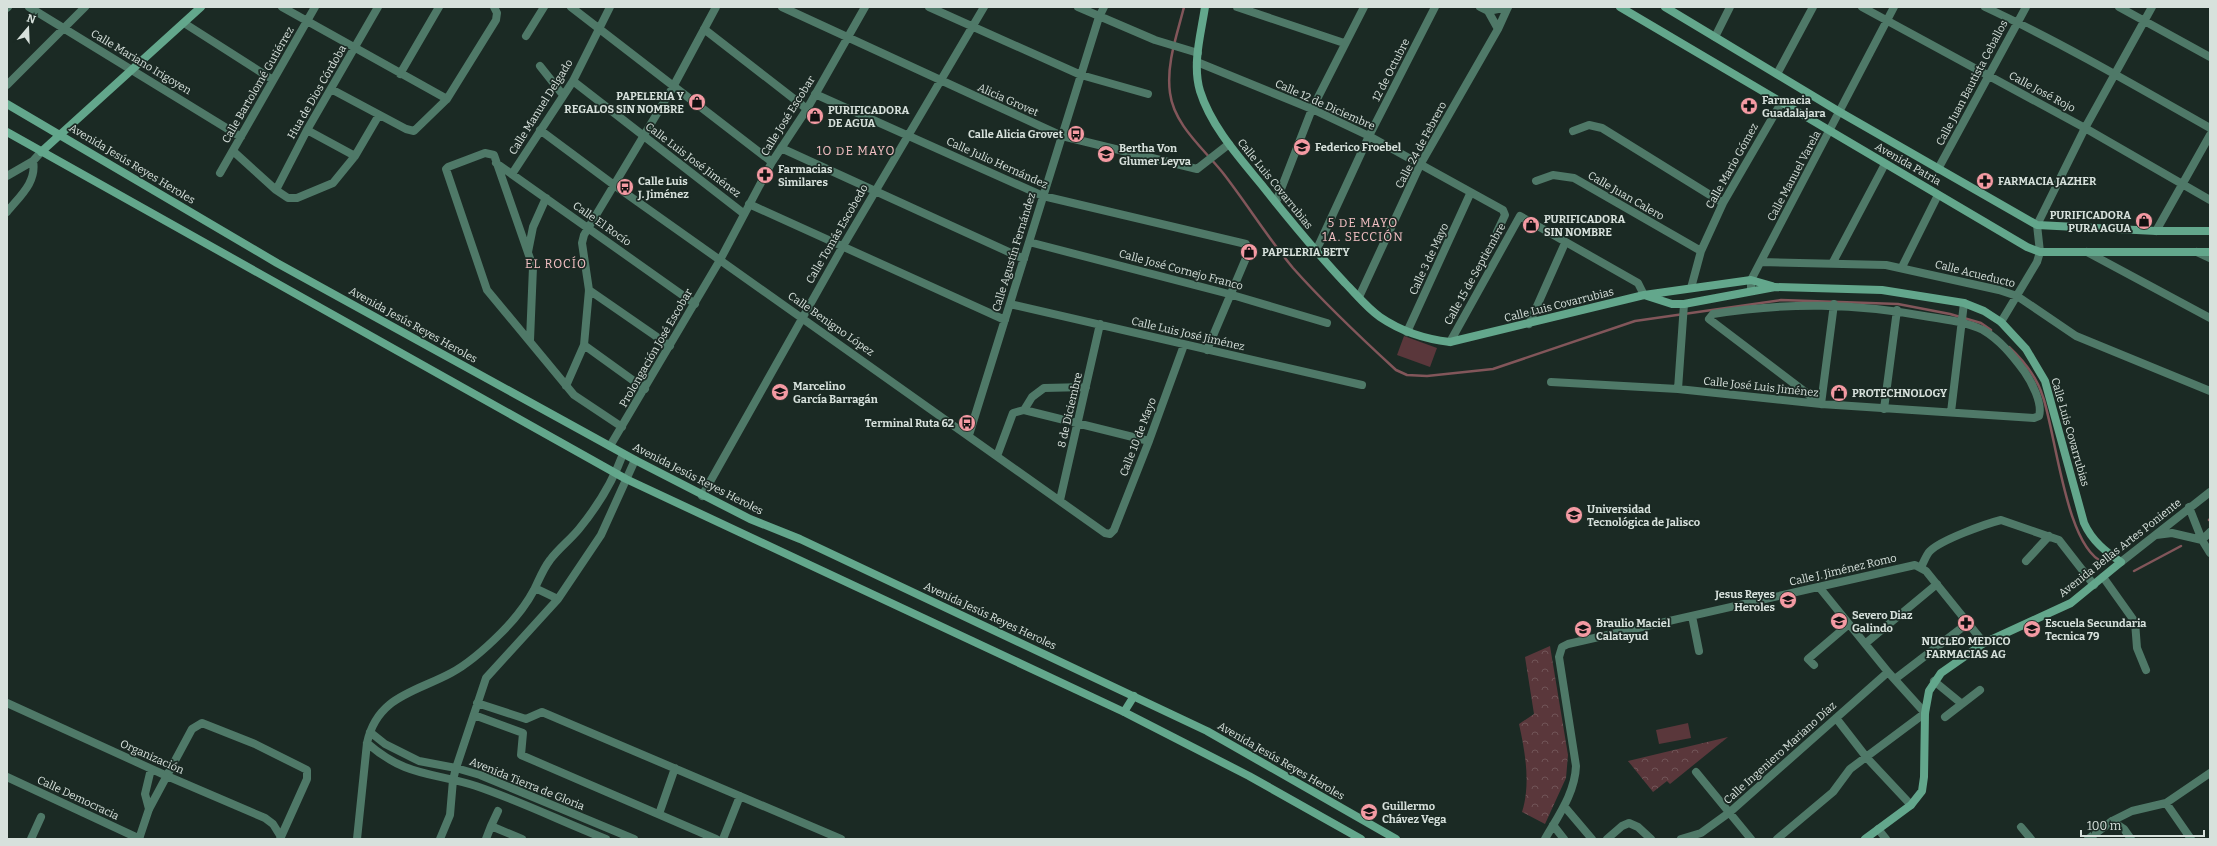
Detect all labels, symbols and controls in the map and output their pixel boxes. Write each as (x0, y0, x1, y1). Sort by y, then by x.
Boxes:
north arrow (8, 8, 48, 48)
text: N (25, 11, 38, 27)
street label: Calle Juan Bautista Ceballos (1933, 18, 2011, 148)
street label: Calle Bartolomé Gutiérrez (219, 24, 297, 146)
street label: Calle Mariano Irigoyen (88, 27, 194, 97)
street label: 12 de Octubre (1370, 36, 1412, 104)
street label: Hua de Dios Córdoba (285, 43, 349, 141)
street label: Calle Manuel Delgado (506, 57, 576, 157)
street label: Calle José Rojo (2007, 69, 2077, 115)
street label: Calle José Escobar (758, 74, 818, 158)
street label: Calle 12 de Diciembre (1273, 77, 1377, 133)
street label: Alicia Grovet (975, 81, 1041, 119)
place label: PAPELERIA Y REGALOS SIN NOMBRE (564, 90, 685, 116)
shop icon: PAPELERIA Y REGALOS SIN NOMBRE (687, 92, 707, 112)
place label: Farmacia Guadalajara (1762, 94, 1826, 120)
pharmacy icon: Farmacia Guadalajara (1739, 96, 1759, 116)
street label: Calle 24 de Febrero (1393, 99, 1449, 191)
place label: PURIFICADORA DE AGUA (828, 104, 909, 130)
shop icon: PURIFICADORA DE AGUA (805, 106, 825, 126)
street label: Calle Luis José Jiménez (643, 120, 743, 200)
street label: Avenida Jesús Reyes Heroles (67, 121, 197, 207)
street label: Calle Mario Gómez (1703, 121, 1761, 211)
bus stop icon: Calle Alicia Grovet (1066, 124, 1086, 144)
place label: Calle Alicia Grovet (968, 128, 1064, 141)
street label: Calle Manuel Varela (1765, 129, 1823, 223)
street label: Calle Julio Hernández (944, 135, 1050, 191)
street label: Calle Luis Covarrubias (1235, 136, 1315, 232)
school or university icon: Federico Froebel (1292, 137, 1312, 157)
street label: Avenida Patria (1873, 140, 1943, 188)
place label: Federico Froebel (1315, 141, 1402, 154)
place label: Bertha Von Glumer Leyva (1119, 142, 1192, 168)
district label: 1O DE MAYO (817, 144, 895, 158)
school or university icon: Bertha Von Glumer Leyva (1096, 144, 1116, 164)
place label: Farmacias Similares (778, 163, 833, 189)
pharmacy icon: Farmacias Similares (755, 165, 775, 185)
street label: Calle Juan Calero (1586, 169, 1666, 223)
pharmacy icon: FARMACIA JAZHER (1975, 171, 1995, 191)
place label: Calle Luis J. Jiménez (637, 175, 689, 201)
place label: FARMACIA JAZHER (1998, 175, 2097, 188)
bus stop icon: Calle Luis J. Jiménez (615, 177, 635, 197)
street label: Calle Tomás Escobedo (803, 182, 871, 286)
street label: Calle Agustín Fernández (990, 191, 1038, 313)
street label: Calle El Rocío (570, 199, 634, 249)
place label: PURIFICADORA PURA AGUA (2050, 209, 2131, 235)
shop icon: PURIFICADORA PURA AGUA (2134, 211, 2154, 231)
place label: PURIFICADORA SIN NOMBRE (1544, 213, 1625, 239)
shop icon: PURIFICADORA SIN NOMBRE (1521, 215, 1541, 235)
district label: 5 DE MAYO 1A. SECCIÓN (1322, 216, 1404, 244)
street label: Calle 3 de Mayo (1407, 221, 1451, 297)
street label: Calle 15 de Septiembre (1442, 221, 1508, 327)
shop icon: PAPELERIA BETY (1239, 242, 1259, 262)
place label: PAPELERIA BETY (1262, 246, 1350, 259)
street label: Calle José Cornejo Franco (1117, 247, 1245, 293)
district label: EL ROCÍO (525, 256, 587, 271)
street label: Calle Acueducto (1933, 258, 2017, 290)
street label: Avenida Jesús Reyes Heroles (347, 284, 479, 366)
street label: Calle Luis Covarrubias (1503, 285, 1615, 325)
street label: Prolongación José Escobar (617, 286, 695, 409)
street label: Calle Benigno López (785, 289, 877, 359)
street label: Calle Luis José Jiménez (1130, 315, 1246, 353)
street label: 8 de Diciembre (1055, 371, 1085, 449)
street label: Calle José Luis Jiménez (1703, 374, 1819, 400)
street label: Calle Luis Covarrubias (2048, 376, 2092, 488)
place label: Marcelino García Barragán (793, 380, 878, 406)
school or university icon: Marcelino García Barragán (770, 382, 790, 402)
shop icon: PROTECHNOLOGY (1829, 383, 1849, 403)
place label: PROTECHNOLOGY (1852, 387, 1948, 400)
street label: Calle 10 de Mayo (1117, 396, 1159, 478)
bus stop icon: Terminal Ruta 62 (957, 413, 977, 433)
place label: Terminal Ruta 62 (865, 417, 954, 430)
street label: Avenida Jesús Reyes Heroles (631, 440, 765, 518)
street label: Avenida Bellas Artes Poniente (2056, 496, 2184, 600)
place label: Universidad Tecnológica de Jalisco (1587, 503, 1700, 529)
school or university icon: Universidad Tecnológica de Jalisco (1564, 505, 1584, 525)
street label: Calle J. Jiménez Romo (1788, 551, 1898, 589)
street label: Avenida Jesús Reyes Heroles (922, 580, 1058, 652)
place label: Jesus Reyes Heroles (1714, 588, 1776, 614)
school or university icon: Jesus Reyes Heroles (1778, 590, 1798, 610)
place label: Severo Diaz Galindo (1852, 609, 1913, 635)
school or university icon: Severo Diaz Galindo (1829, 611, 1849, 631)
pharmacy icon: NUCLEO MEDICO FARMACIAS AG (1956, 613, 1976, 633)
place label: Braulio Maciel Calatayud (1596, 617, 1671, 643)
place label: Escuela Secundaria Tecnica 79 (2045, 617, 2147, 643)
school or university icon: Braulio Maciel Calatayud (1573, 619, 1593, 639)
school or university icon: Escuela Secundaria Tecnica 79 (2022, 619, 2042, 639)
place label: NUCLEO MEDICO FARMACIAS AG (1921, 635, 2011, 661)
street label: Calle Ingeniero Mariano Díaz (1721, 699, 1839, 807)
street label: Avenida Jesús Reyes Heroles (1215, 719, 1347, 803)
street label: Organización (118, 737, 186, 777)
street label: Avenida Tierra de Gloria (468, 755, 586, 813)
street label: Calle Democracia (35, 773, 121, 823)
place label: Guillermo Chávez Vega (1382, 800, 1447, 826)
school or university icon: Guillermo Chávez Vega (1359, 802, 1379, 822)
scale bar (2081, 812, 2204, 838)
text: 100 m (2087, 819, 2122, 833)

